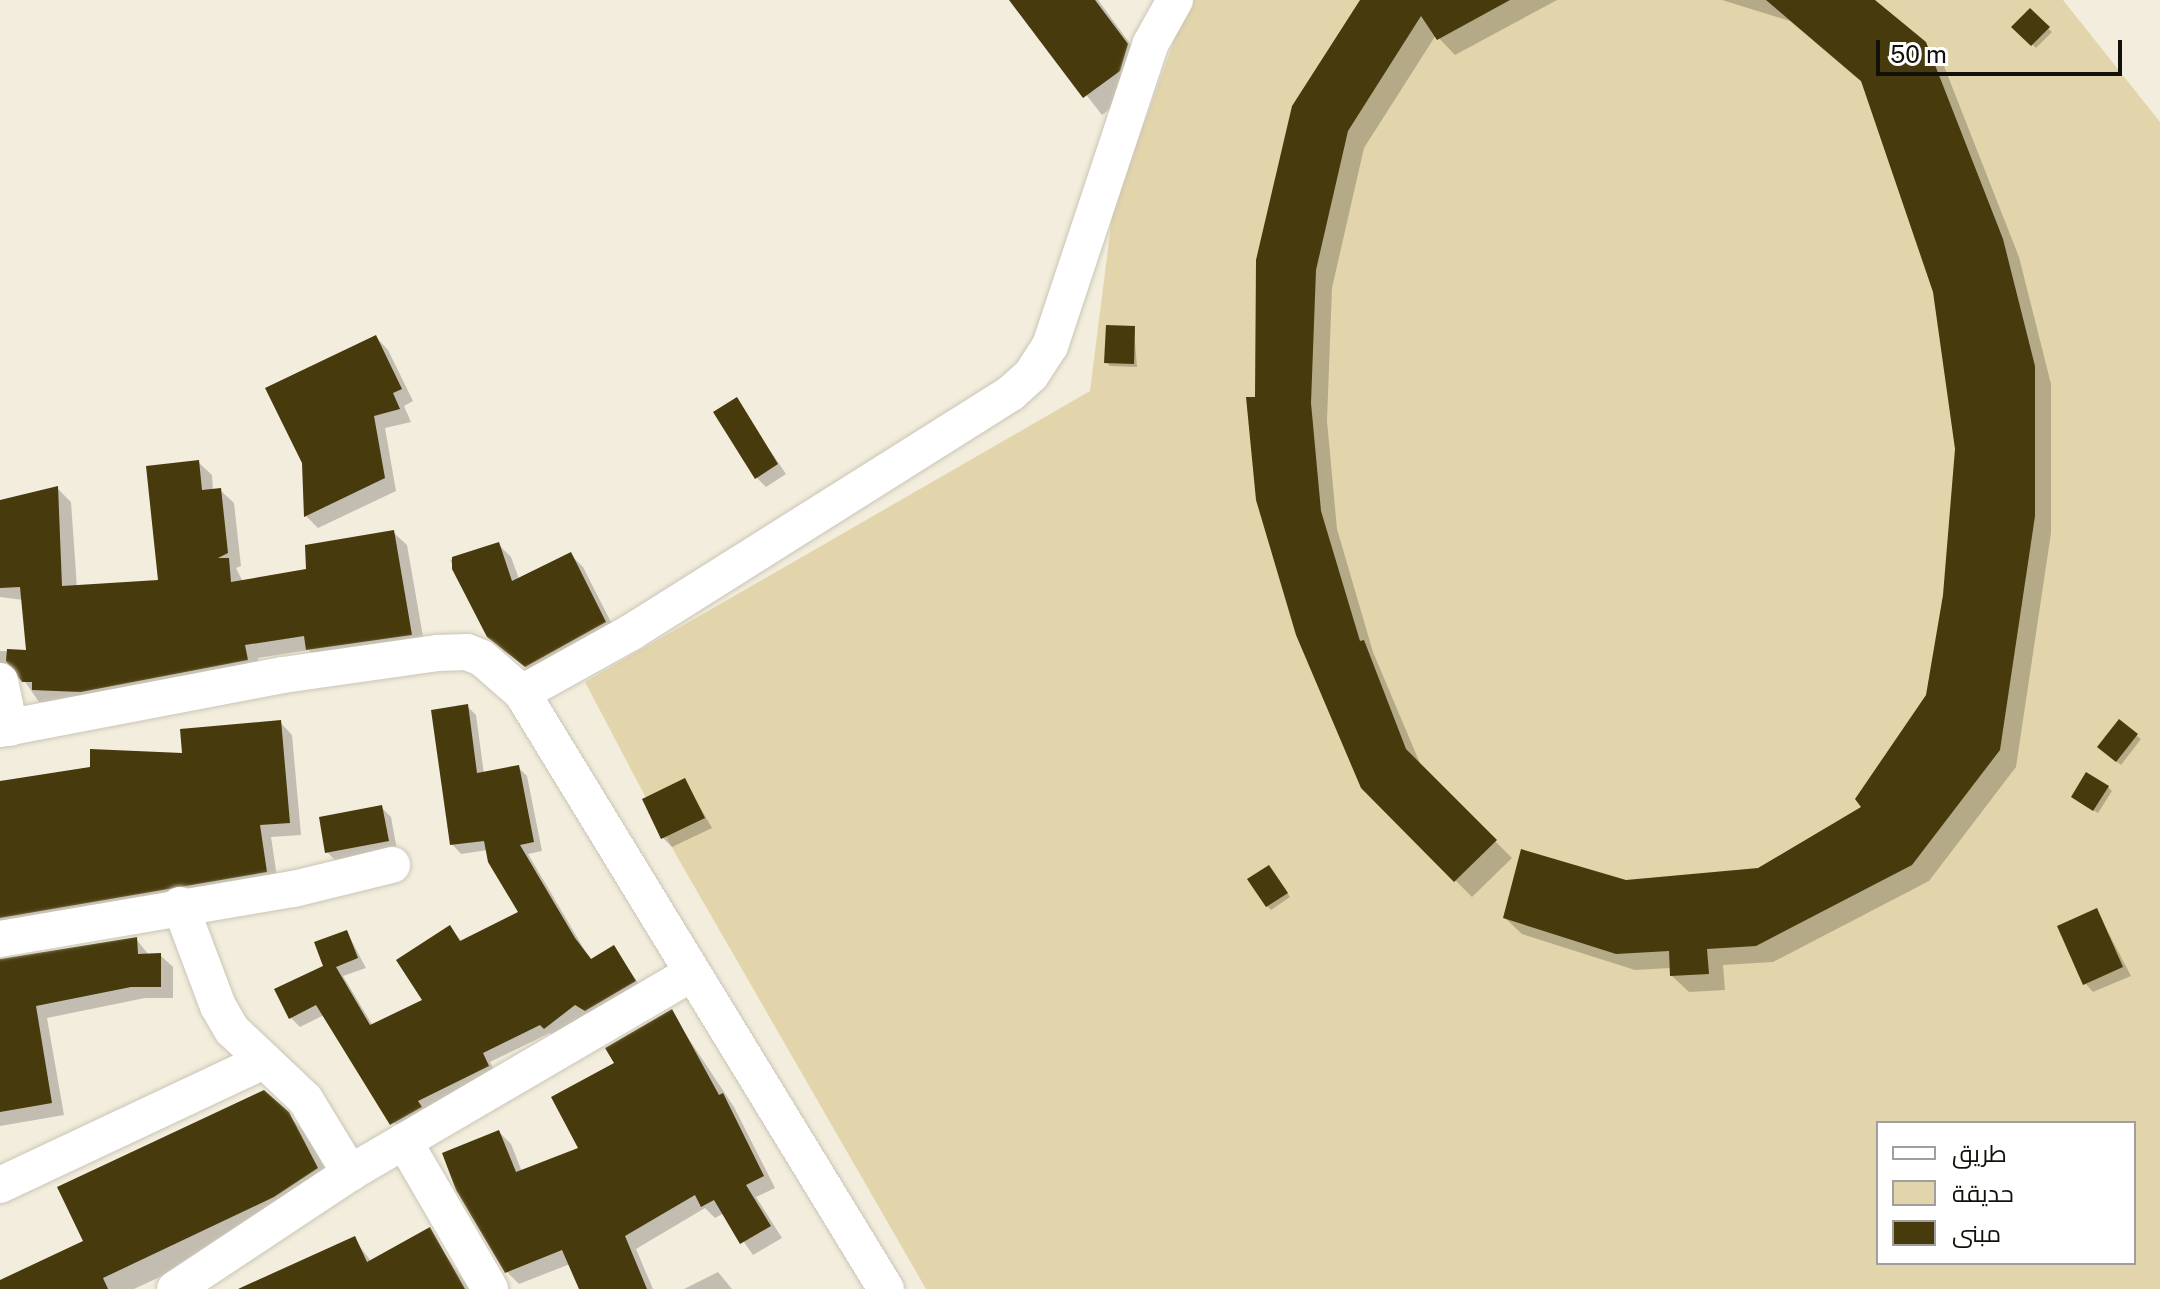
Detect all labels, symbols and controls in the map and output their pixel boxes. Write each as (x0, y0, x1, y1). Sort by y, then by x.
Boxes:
scale bar (1880, 24, 2126, 74)
text: 50 m (1890, 40, 1947, 68)
legend (1876, 1121, 2136, 1265)
text: طريق (1952, 1139, 2007, 1167)
text: حديقة (1952, 1179, 2014, 1207)
text: مبنى (1952, 1219, 2001, 1247)

